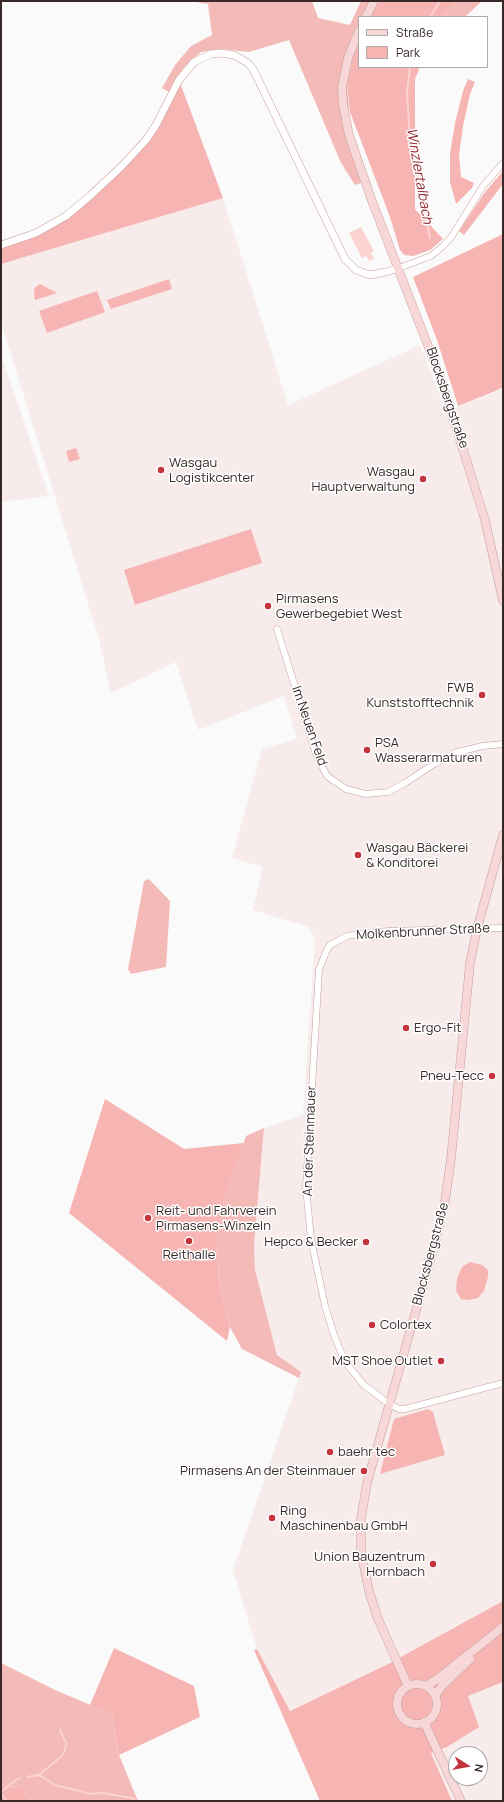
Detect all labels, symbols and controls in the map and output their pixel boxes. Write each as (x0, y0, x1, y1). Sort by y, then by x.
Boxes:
legend (358, 16, 488, 68)
text: Straße (396, 24, 433, 41)
text: Park (396, 44, 420, 61)
water label: Winzlertalbach (402, 127, 436, 225)
street label: Blocksbergstraße (422, 346, 472, 450)
place label: Wasgau Logistikcenter (169, 455, 255, 486)
place label: Wasgau Hauptverwaltung (311, 464, 415, 495)
marker: Wasgau Logistikcenter (156, 465, 166, 475)
marker: Wasgau Hauptverwaltung (418, 474, 428, 484)
place label: Pirmasens Gewerbegebiet West (276, 591, 402, 622)
marker: Pirmasens Gewerbegebiet West (263, 601, 273, 611)
place label: FWB Kunststofftechnik (367, 680, 474, 711)
street label: Im Neuen Feld (288, 684, 330, 768)
marker: FWB Kunststofftechnik (477, 690, 487, 700)
place label: PSA Wasserarmaturen (375, 735, 482, 766)
marker: PSA Wasserarmaturen (362, 745, 372, 755)
place label: Wasgau Bäckerei & Konditorei (366, 840, 468, 871)
marker: Wasgau Bäckerei & Konditorei (353, 850, 363, 860)
street label: Molkenbrunner Straße (356, 921, 490, 943)
place label: Ergo-Fit (414, 1020, 461, 1036)
marker: Ergo-Fit (401, 1023, 411, 1033)
place label: Pneu-Tecc (420, 1068, 484, 1084)
marker: Pneu-Tecc (487, 1071, 497, 1081)
street label: An der Steinmauer (300, 1085, 320, 1197)
street label: Blocksbergstraße (410, 1201, 452, 1307)
place label: Reit- und Fahrverein Pirmasens-Winzeln (156, 1203, 277, 1234)
marker: Reit- und Fahrverein Pirmasens-Winzeln (143, 1213, 153, 1223)
place label: Hepco & Becker (264, 1234, 358, 1250)
marker: Reithalle (184, 1236, 194, 1246)
marker: Hepco & Becker (361, 1237, 371, 1247)
place label: Reithalle (163, 1247, 215, 1263)
place label: Colortex (380, 1317, 432, 1333)
marker: Colortex (367, 1320, 377, 1330)
place label: MST Shoe Outlet (332, 1353, 433, 1369)
marker: MST Shoe Outlet (436, 1356, 446, 1366)
place label: baehr tec (338, 1444, 395, 1460)
marker: baehr tec (325, 1447, 335, 1457)
place label: Pirmasens An der Steinmauer (180, 1463, 356, 1479)
marker: Pirmasens An der Steinmauer (359, 1466, 369, 1476)
place label: Ring Maschinenbau GmbH (280, 1503, 408, 1534)
marker: Ring Maschinenbau GmbH (267, 1513, 277, 1523)
place label: Union Bauzentrum Hornbach (314, 1549, 425, 1580)
marker: Union Bauzentrum Hornbach (428, 1559, 438, 1569)
north arrow (448, 1746, 488, 1786)
text: N (471, 1763, 487, 1774)

